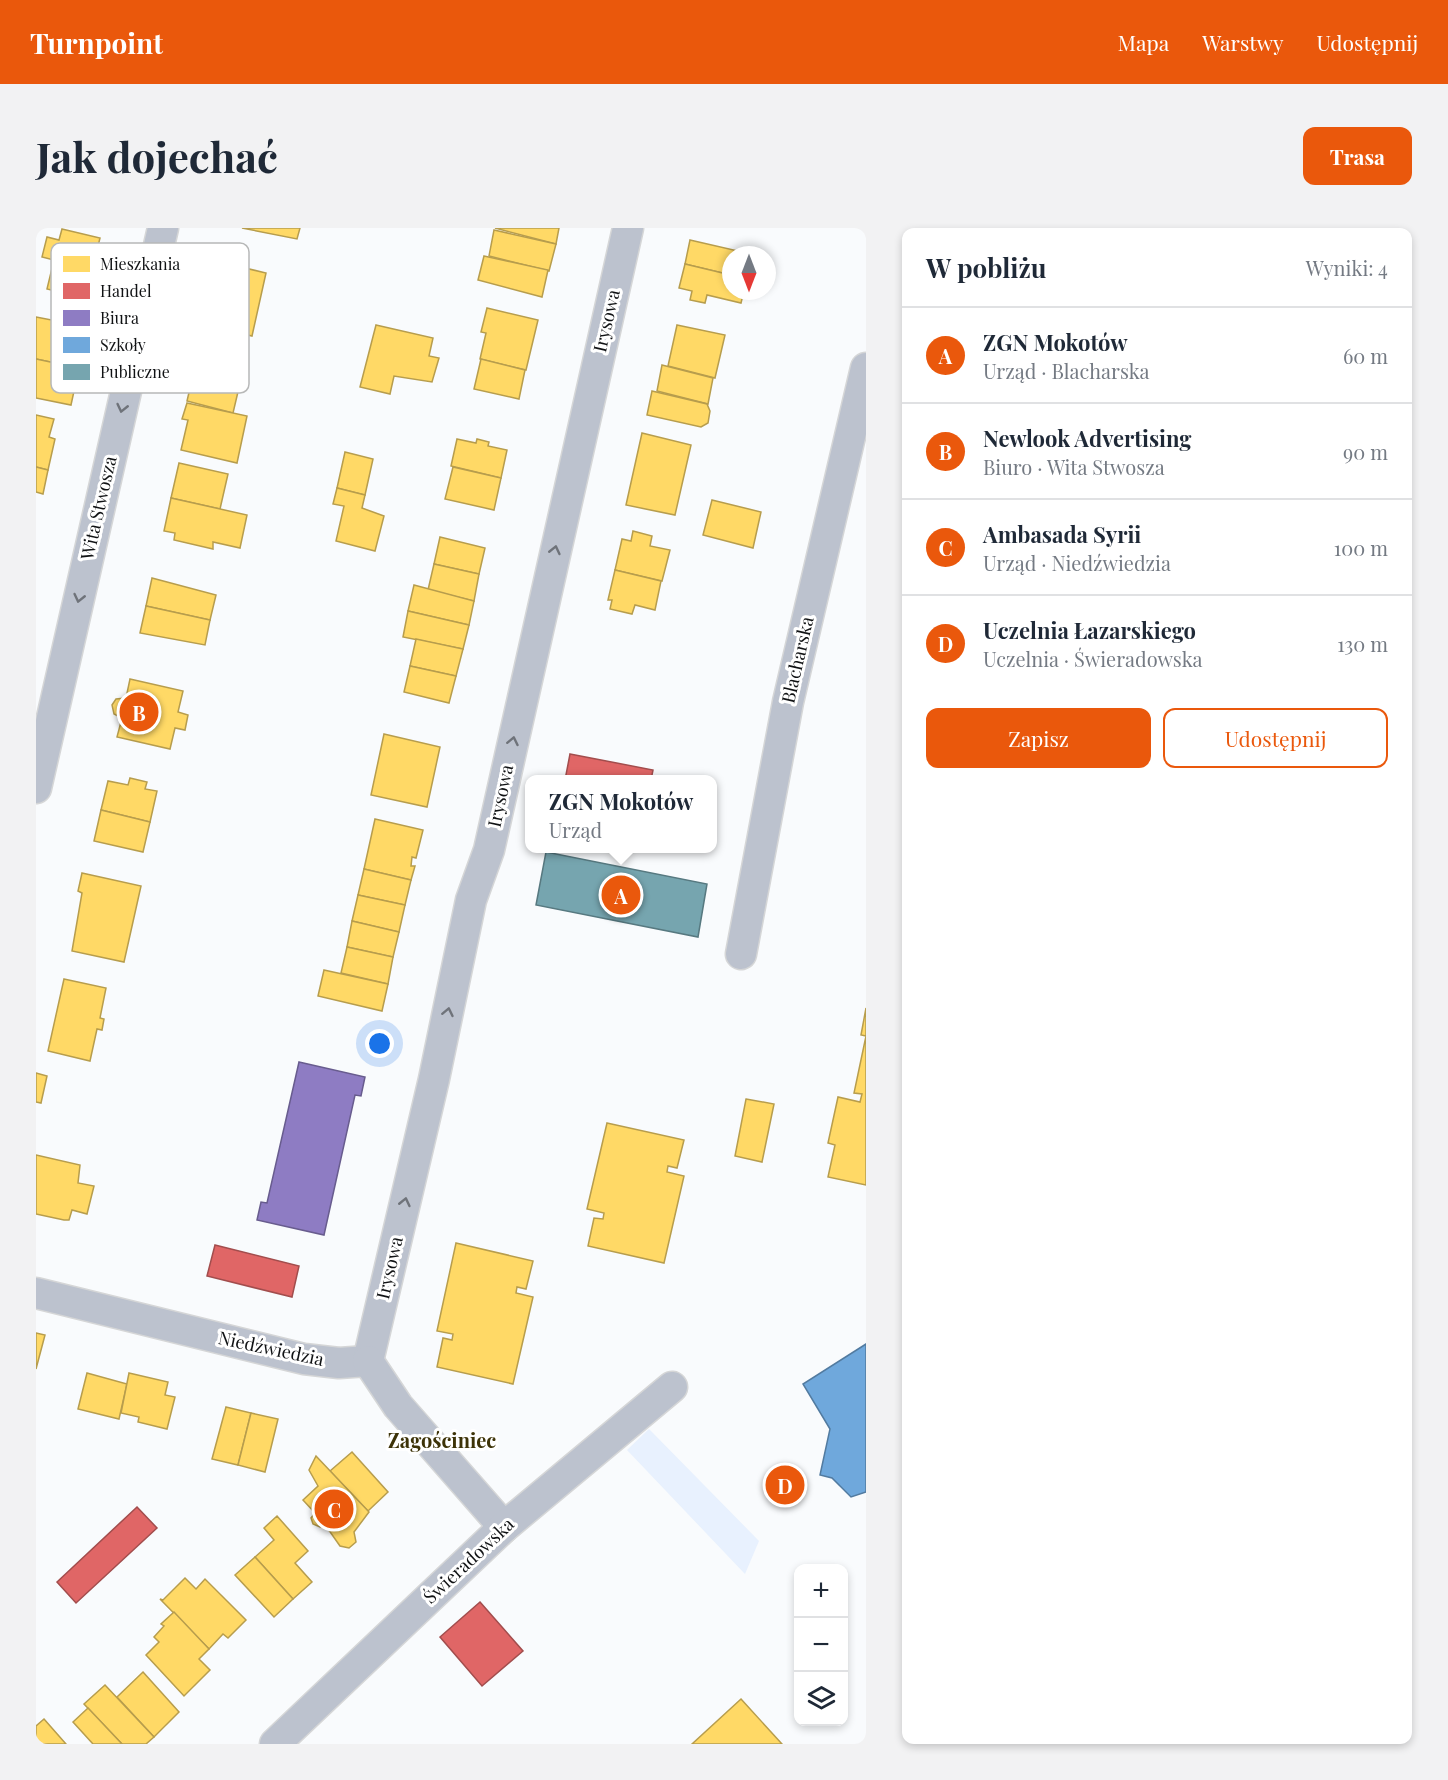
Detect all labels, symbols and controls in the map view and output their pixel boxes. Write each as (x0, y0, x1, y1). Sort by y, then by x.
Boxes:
text: Turnpoint (30, 24, 163, 61)
text: Mapa (1118, 28, 1169, 56)
text: Warstwy (1202, 28, 1284, 56)
text: Udostępnij (1317, 28, 1418, 56)
button: Trasa (1303, 127, 1412, 185)
text: Jak dojechać (36, 128, 278, 184)
legend (51, 243, 249, 393)
north arrow (722, 246, 776, 300)
text: W pobliżu (926, 250, 1047, 285)
text: Mieszkania (100, 253, 180, 274)
text: Wyniki: 4 (1306, 254, 1388, 281)
text: Handel (100, 280, 152, 301)
street label: Irysowa (587, 287, 625, 354)
text: Biura (100, 307, 139, 328)
text: ZGN Mokotów (983, 327, 1128, 357)
text: Szkoły (100, 334, 146, 355)
text: A (939, 342, 952, 369)
text: 60 m (1343, 342, 1388, 369)
text: Urząd · Blacharska (983, 357, 1150, 384)
text: Publiczne (100, 361, 170, 382)
one-way arrow (117, 403, 130, 413)
text: Newlook Advertising (983, 423, 1192, 453)
text: B (939, 438, 952, 465)
text: 90 m (1343, 438, 1388, 465)
street label: Wita Stwosza (74, 453, 122, 563)
text: Biuro · Wita Stwosza (983, 453, 1165, 480)
text: Ambasada Syrii (983, 519, 1141, 549)
text: C (938, 534, 953, 561)
text: 100 m (1334, 534, 1388, 561)
one-way arrow (548, 546, 561, 556)
text: Urząd · Niedźwiedzia (983, 549, 1171, 576)
one-way arrow (73, 593, 86, 603)
street label: Blacharska (775, 614, 819, 705)
text: Uczelnia Łazarskiego (983, 615, 1196, 645)
text: D (938, 630, 953, 657)
text: 130 m (1337, 630, 1388, 657)
text: Uczelnia · Świeradowska (983, 645, 1202, 672)
pin: B (120, 690, 158, 734)
button: Zapisz (926, 708, 1151, 768)
button: Udostępnij (1163, 708, 1388, 768)
one-way arrow (506, 736, 519, 746)
street label: Irysowa (482, 762, 518, 829)
popup (525, 775, 717, 853)
text: ZGN Mokotów (549, 786, 693, 816)
text: Urząd (549, 816, 602, 843)
pin: A (602, 872, 640, 918)
one-way arrow (441, 1007, 454, 1017)
your location (365, 1029, 394, 1058)
one-way arrow (398, 1197, 411, 1207)
street label: Irysowa (370, 1234, 408, 1301)
street label: Niedźwiedzia (216, 1325, 326, 1371)
district label: Zagościniec (388, 1426, 496, 1453)
pin: D (766, 1462, 804, 1508)
pin: C (314, 1486, 354, 1532)
street label: Świeradowska (418, 1512, 519, 1608)
map controls (794, 1564, 848, 1726)
button: + (794, 1564, 848, 1618)
button: − (794, 1618, 848, 1672)
button: layers (794, 1672, 848, 1726)

